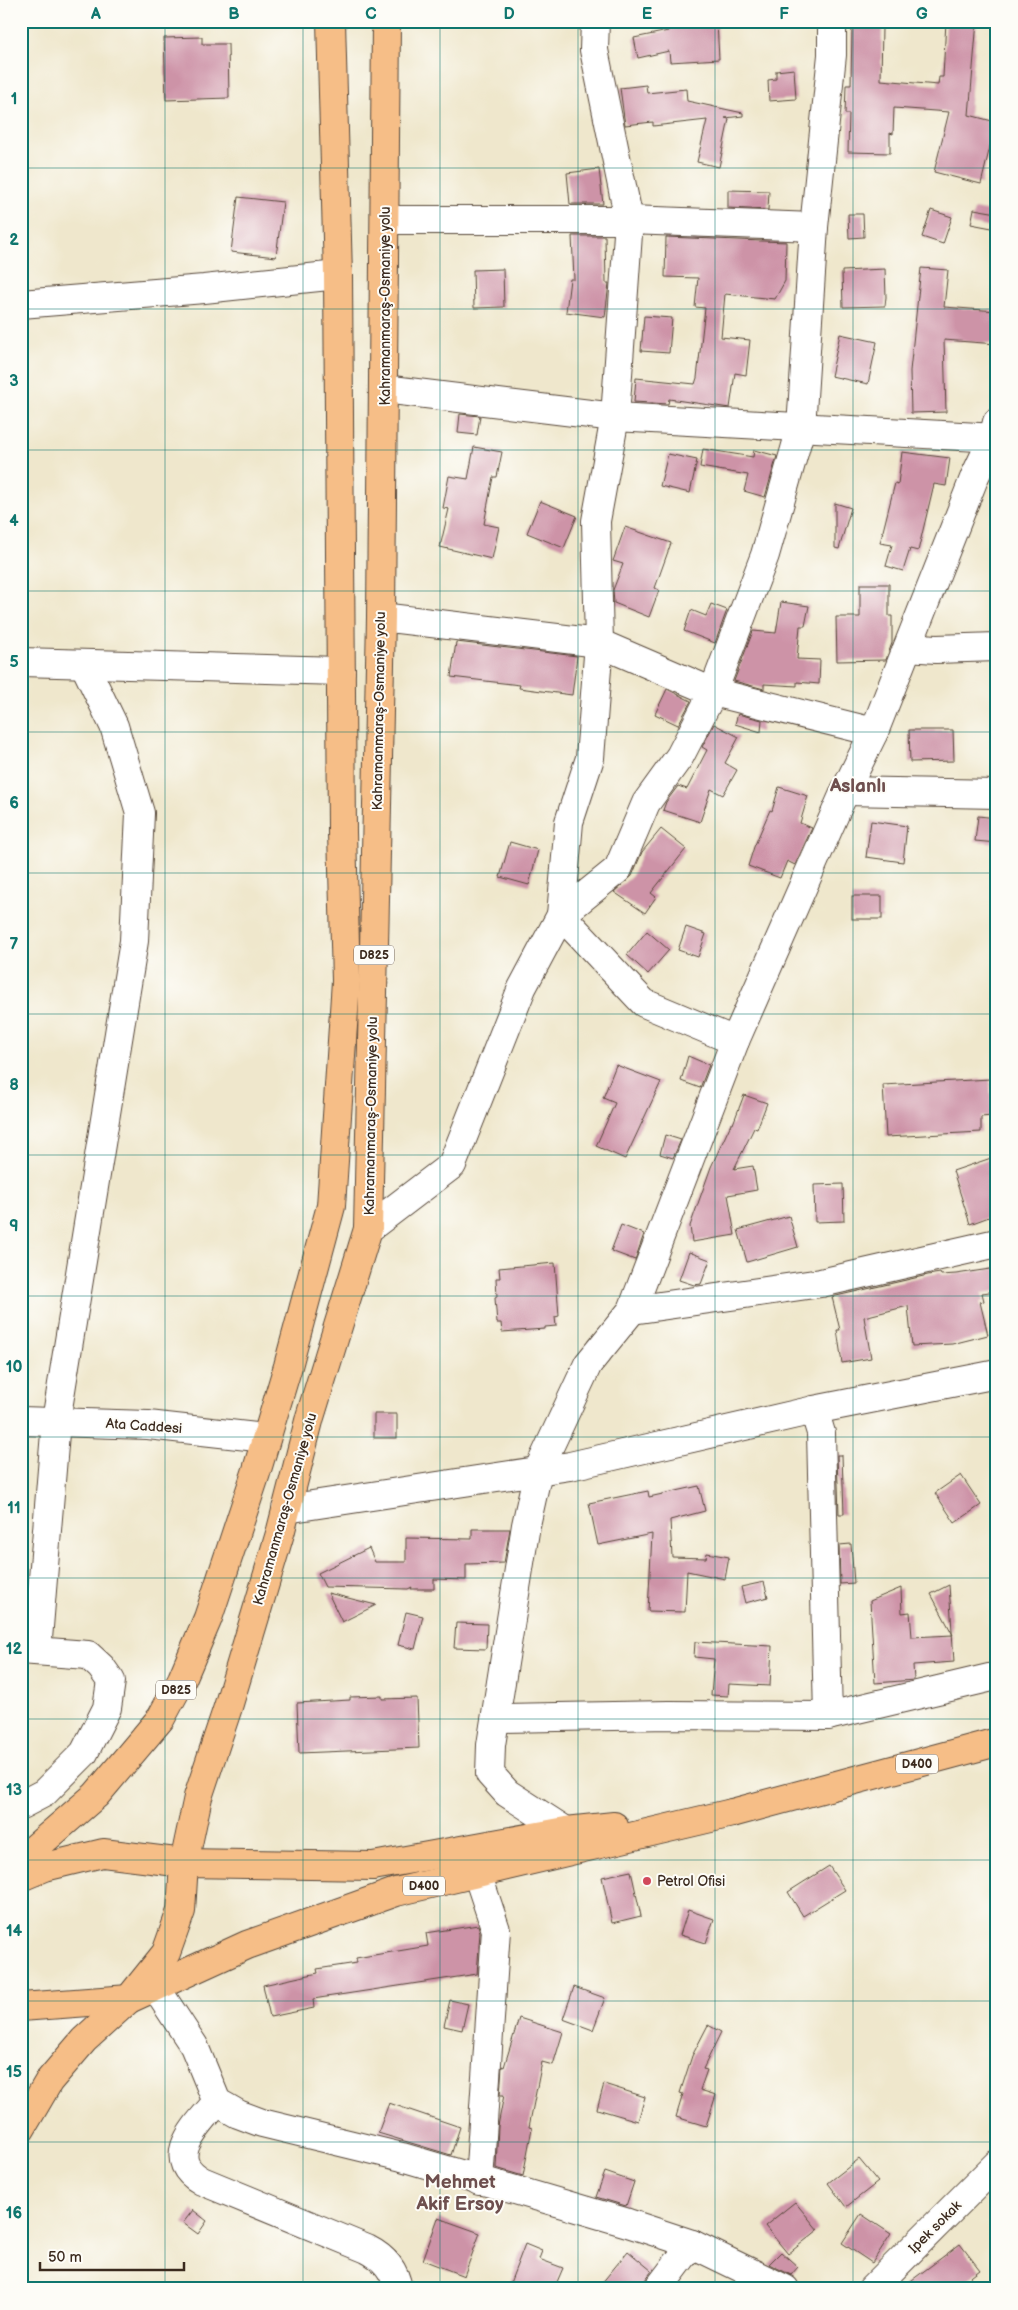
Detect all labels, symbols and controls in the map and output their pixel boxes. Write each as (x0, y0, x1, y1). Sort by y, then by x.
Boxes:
text: A (90, 5, 101, 24)
text: B (228, 5, 240, 24)
text: C (365, 5, 377, 24)
text: D (503, 5, 515, 24)
text: E (642, 5, 652, 24)
text: F (779, 5, 789, 24)
text: G (916, 5, 928, 24)
text: 1 (11, 90, 17, 109)
street label: Kahramanmaraş-Osmaniye yolu (377, 206, 394, 406)
text: 2 (9, 231, 19, 250)
text: 3 (9, 372, 19, 391)
text: 4 (9, 512, 19, 531)
street label: Kahramanmaraş-Osmaniye yolu (369, 611, 389, 811)
text: 5 (9, 653, 19, 672)
district label: Aslanlı (829, 775, 886, 798)
text: 6 (9, 794, 19, 813)
text: 7 (10, 935, 19, 954)
road number: D825 (354, 946, 394, 964)
street label: Kahramanmaraş-Osmaniye yolu (361, 1016, 381, 1216)
text: 8 (9, 1076, 19, 1095)
text: 9 (9, 1217, 19, 1236)
text: 10 (6, 1358, 22, 1377)
street label: Kahramanmaraş-Osmaniye yolu (249, 1411, 321, 1607)
street label: Ata Caddesi (105, 1415, 183, 1437)
text: 11 (7, 1499, 21, 1518)
text: 12 (6, 1640, 23, 1659)
road number: D825 (156, 1680, 196, 1700)
road number: D400 (896, 1755, 938, 1774)
text: 13 (6, 1781, 22, 1800)
place label: Petrol Ofisi (657, 1873, 725, 1890)
marker: Petrol Ofisi (641, 1875, 653, 1887)
road number: D400 (403, 1876, 445, 1895)
text: 14 (6, 1922, 23, 1941)
text: 15 (6, 2063, 22, 2082)
district label: Mehmet Akif Ersoy (415, 2171, 504, 2216)
street label: Ipek sokak (905, 2197, 965, 2257)
text: 16 (6, 2204, 23, 2223)
scale bar (40, 2240, 184, 2272)
text: 50 m (48, 2248, 82, 2267)

